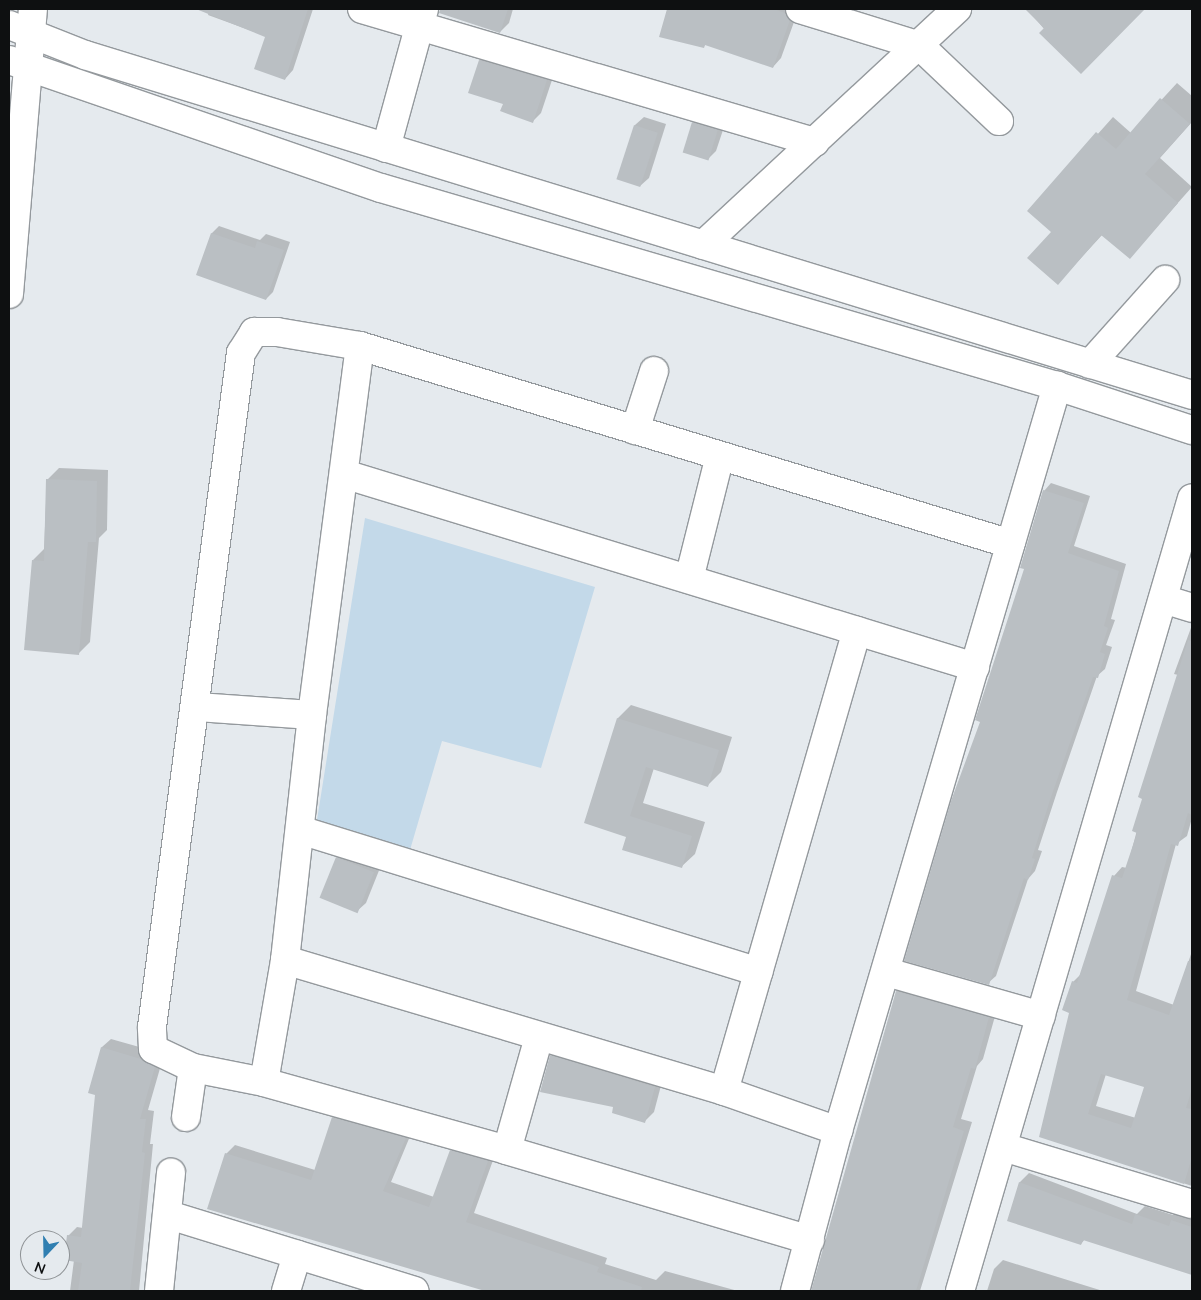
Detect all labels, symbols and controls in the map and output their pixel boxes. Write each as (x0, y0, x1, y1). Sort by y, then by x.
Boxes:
north arrow (20, 1230, 70, 1280)
text: N (32, 1258, 48, 1278)

